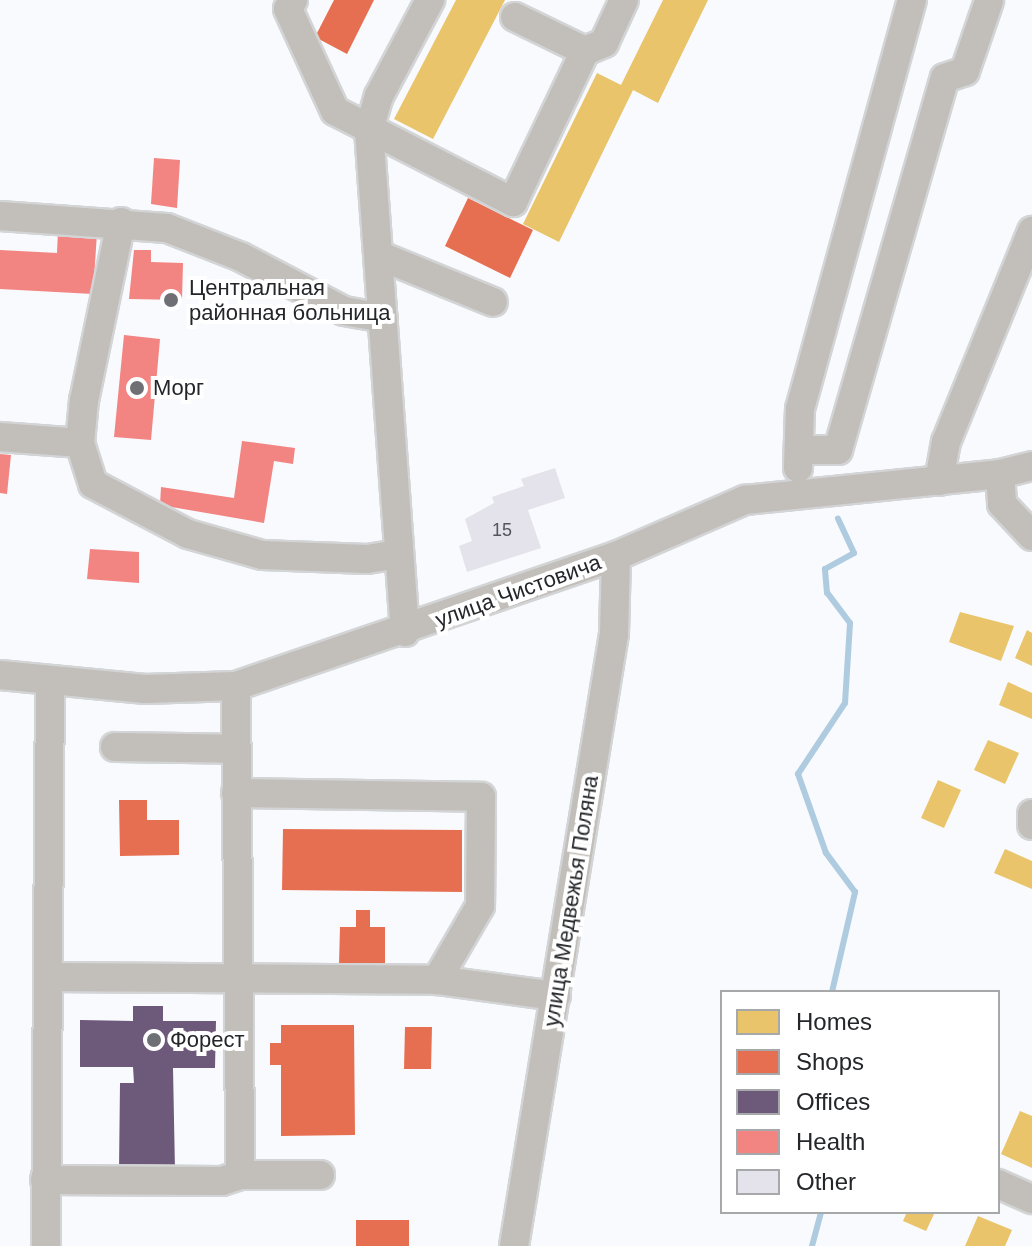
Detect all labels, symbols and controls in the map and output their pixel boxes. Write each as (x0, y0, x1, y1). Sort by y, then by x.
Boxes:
place label: Центральная районная больница (189, 274, 390, 326)
marker: Центральная районная больница (160, 289, 182, 311)
place label: Морг (153, 375, 204, 401)
marker: Морг (128, 379, 146, 397)
house number: 15 (492, 519, 512, 541)
street label: улица Чистовича (432, 549, 604, 633)
street label: улица Медвежья Поляна (538, 773, 604, 1029)
legend (720, 990, 1000, 1214)
text: Homes (796, 1008, 872, 1035)
place label: Форест (170, 1027, 245, 1053)
marker: Форест (145, 1031, 163, 1049)
text: Shops (796, 1048, 864, 1075)
text: Offices (796, 1088, 870, 1115)
text: Health (796, 1128, 865, 1155)
text: Other (796, 1168, 856, 1195)

